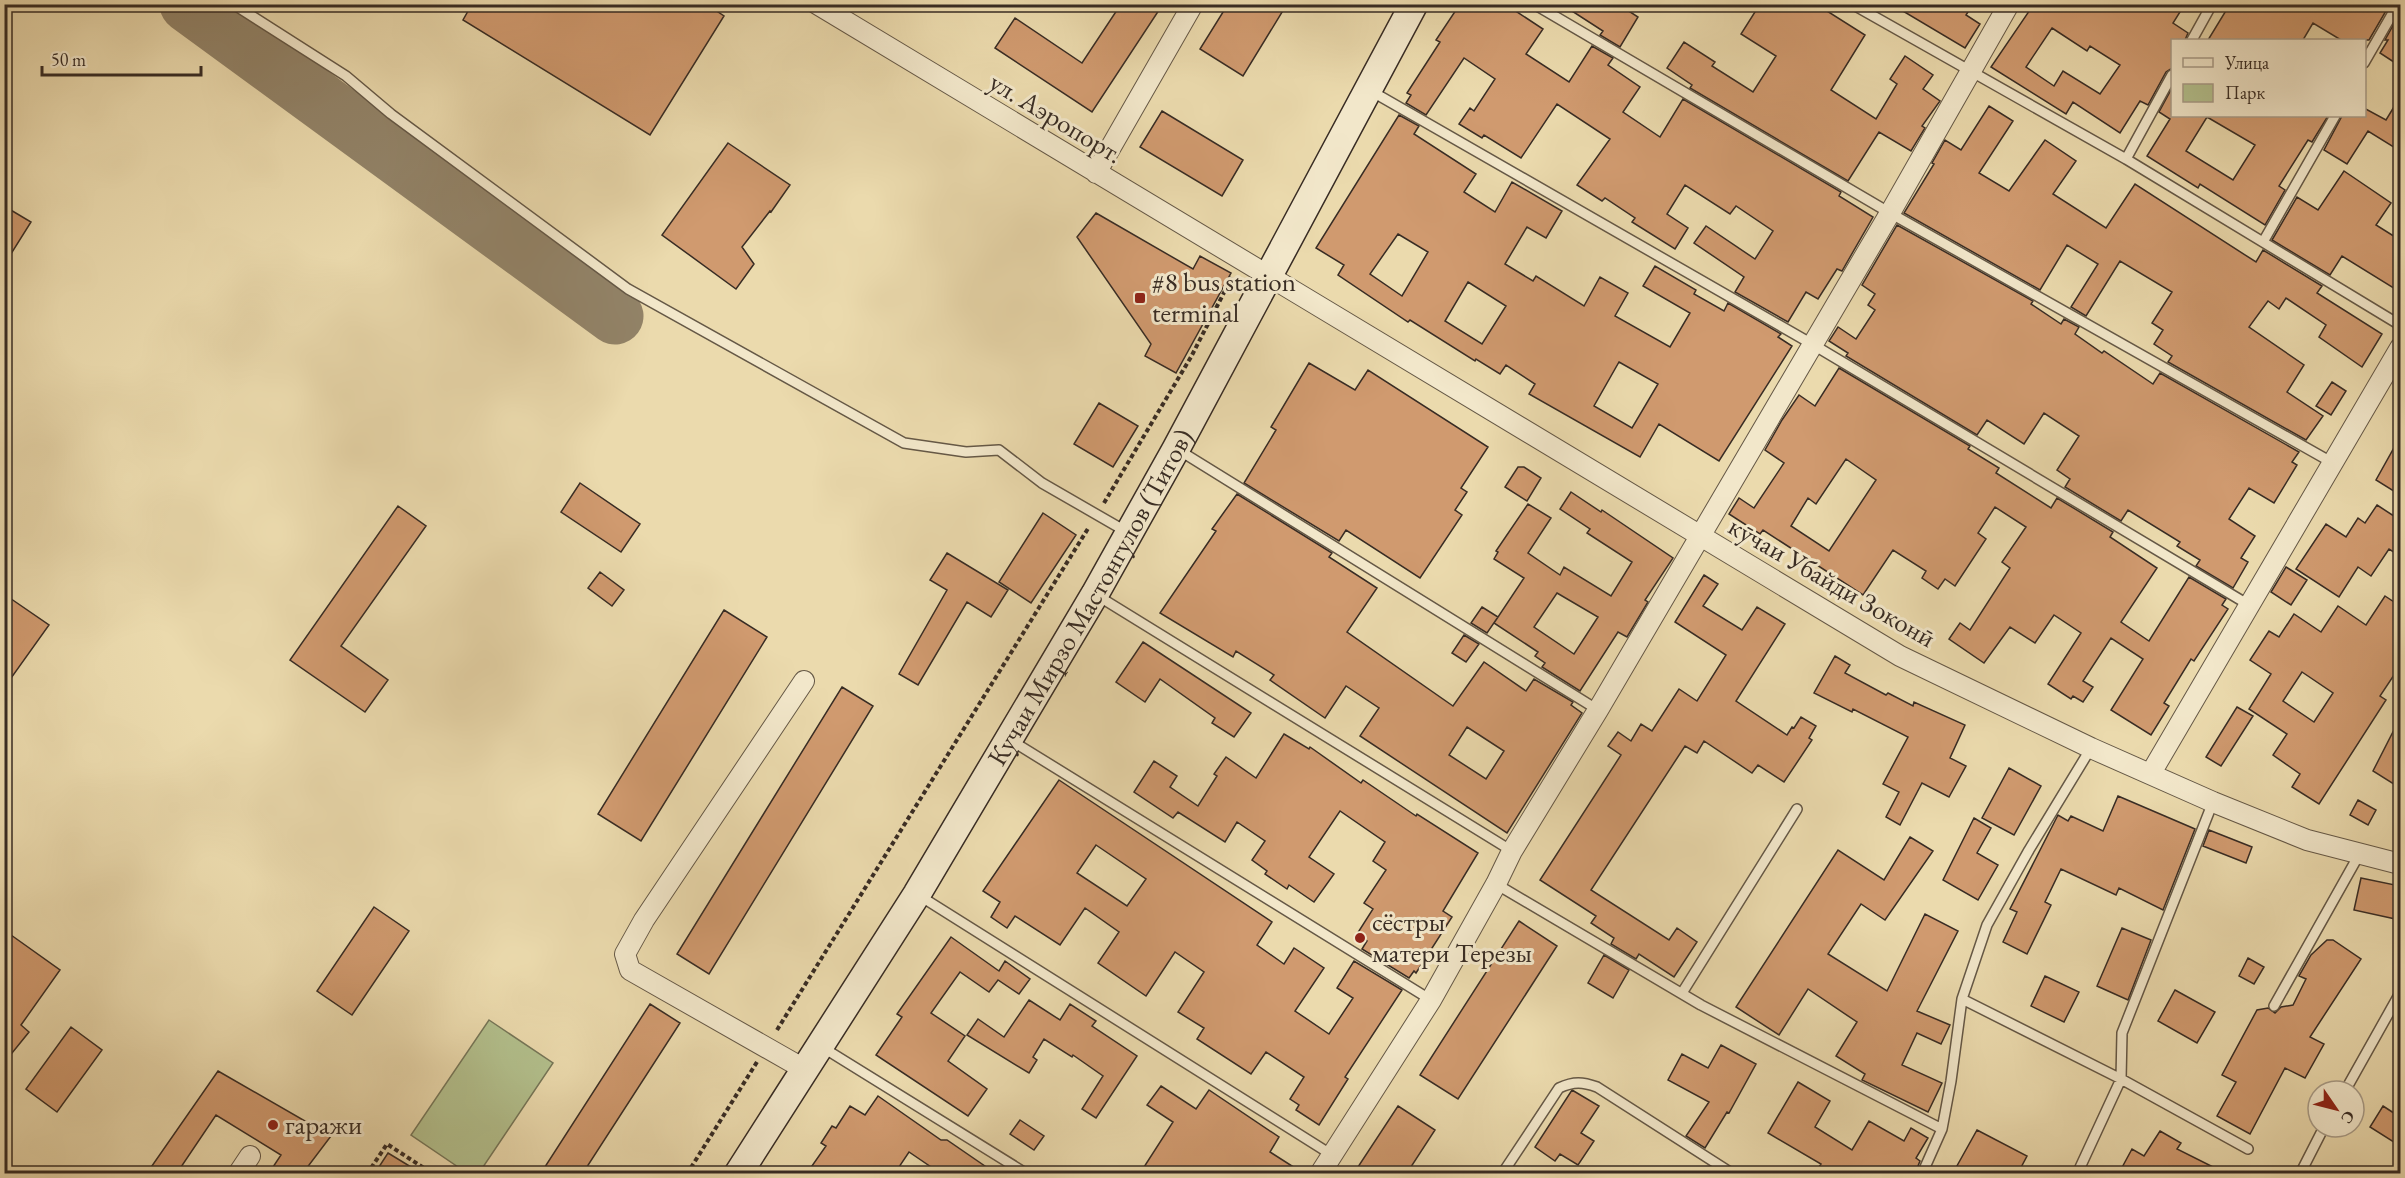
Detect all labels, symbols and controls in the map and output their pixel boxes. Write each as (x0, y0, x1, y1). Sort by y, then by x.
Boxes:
scale bar (42, 39, 201, 77)
legend (2171, 39, 2366, 117)
text: 50 m (51, 48, 86, 71)
text: Улица (2224, 51, 2270, 74)
street label: ул. Аэропорт. (983, 64, 1129, 171)
text: Парк (2225, 81, 2265, 104)
place label: #8 bus station terminal (1152, 264, 1296, 330)
marker: #8 bus station terminal (1133, 291, 1147, 305)
street label: Кучаи Мирзо Мастонгулов (Титов) (979, 423, 1201, 772)
street label: кӯчаи Убайди Зоконӣ (1722, 508, 1942, 655)
place label: сёстры матери Терезы (1372, 904, 1532, 970)
marker: сёстры матери Терезы (1353, 931, 1367, 945)
north arrow (2306, 1079, 2366, 1139)
place label: гаражи (285, 1107, 362, 1142)
text: С (2336, 1107, 2360, 1128)
marker: гаражи (266, 1118, 280, 1132)

